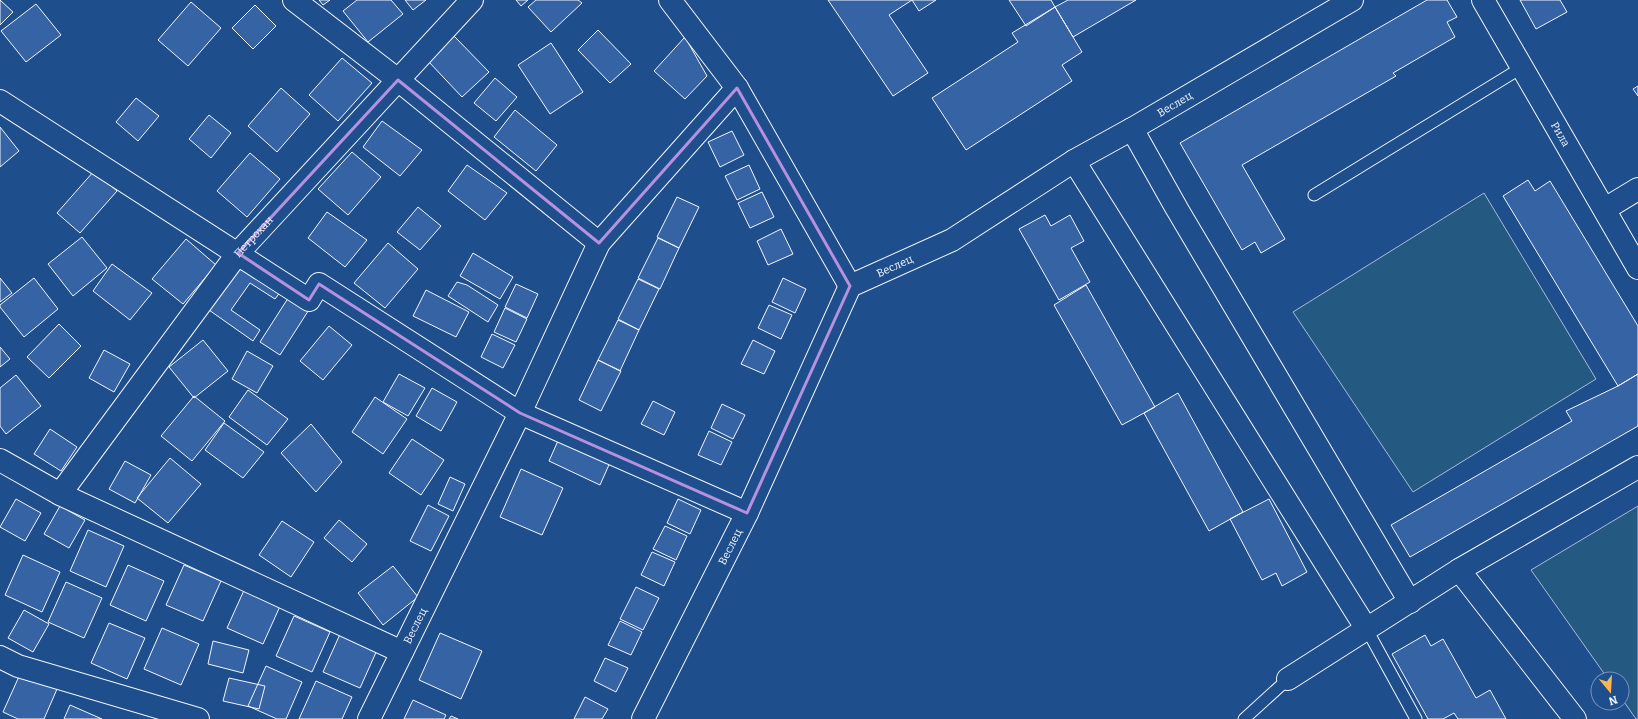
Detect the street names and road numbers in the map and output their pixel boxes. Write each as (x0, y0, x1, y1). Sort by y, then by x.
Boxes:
street label: Веслец (1155, 89, 1195, 119)
street label: Рила (1548, 120, 1573, 149)
street label: Петрохан (231, 213, 275, 260)
street label: Веслец (874, 252, 915, 280)
street label: Веслец (716, 527, 744, 567)
street label: Веслец (401, 606, 429, 646)

